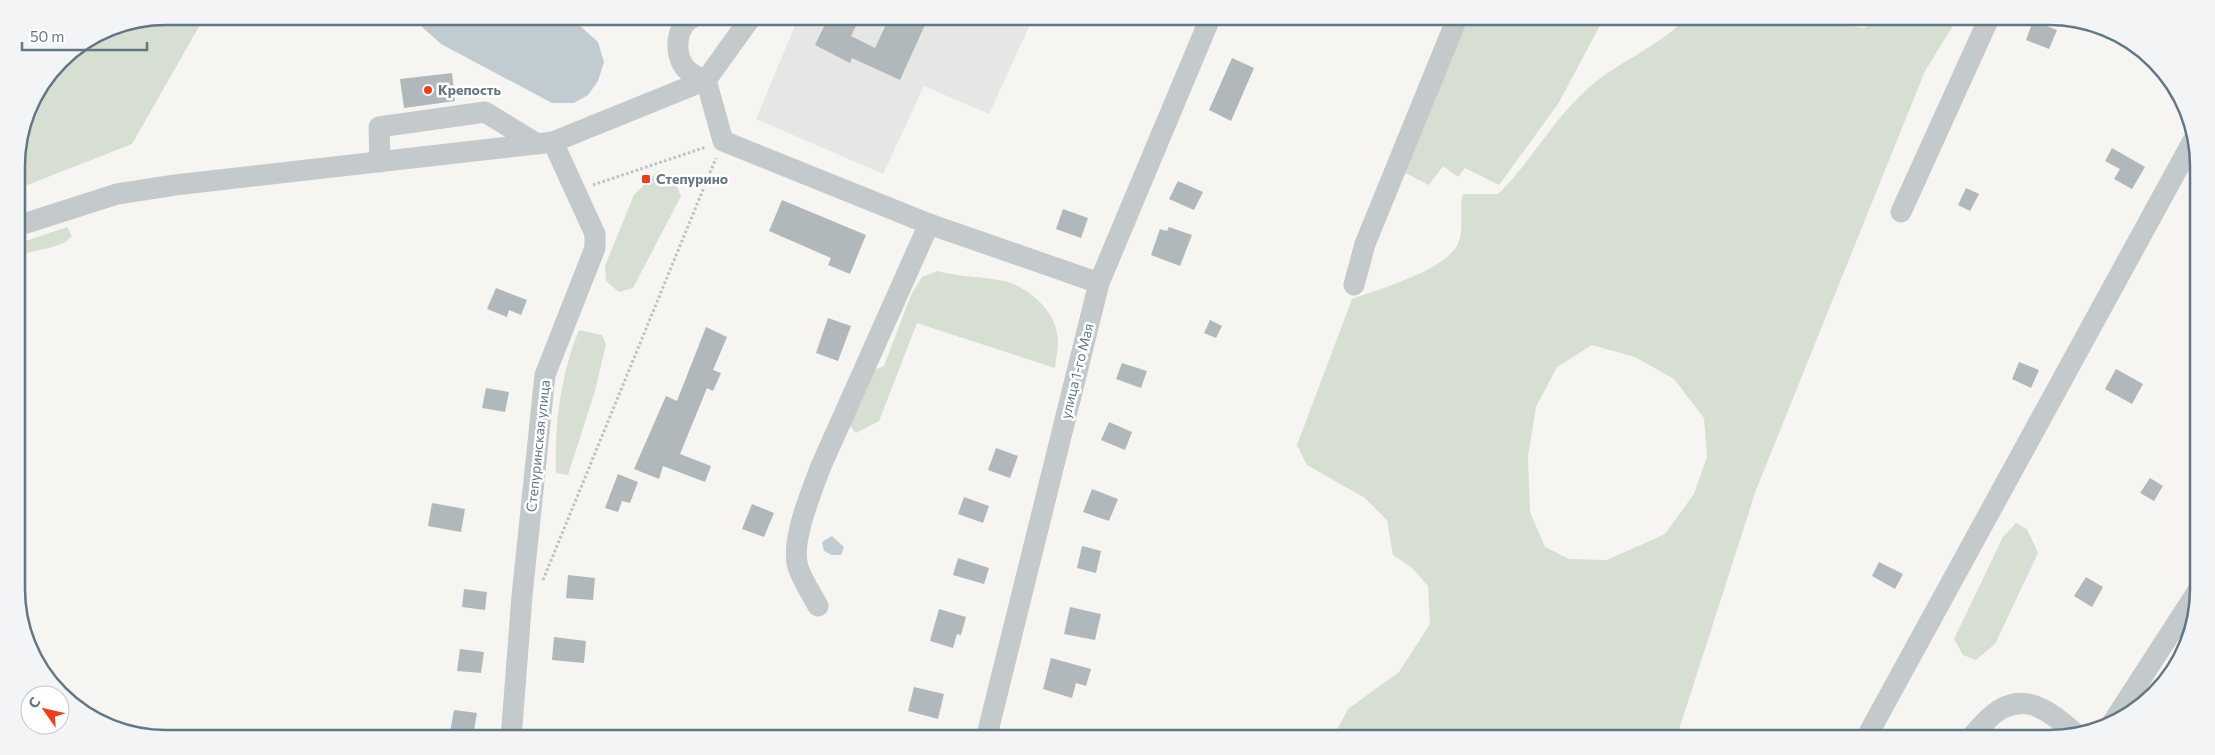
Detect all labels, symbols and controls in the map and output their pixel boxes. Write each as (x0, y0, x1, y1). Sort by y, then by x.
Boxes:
scale bar (22, 20, 148, 52)
text: 50 m (30, 27, 64, 45)
place label: Крепость (438, 81, 501, 98)
marker: Крепость (422, 84, 434, 96)
place label: Степурино (656, 170, 728, 187)
marker: Степурино (640, 173, 652, 185)
street label: улица 1-го Мая (1056, 321, 1097, 420)
street label: Степуринская улица (522, 379, 553, 513)
north arrow (20, 685, 70, 735)
text: С (24, 694, 44, 711)

